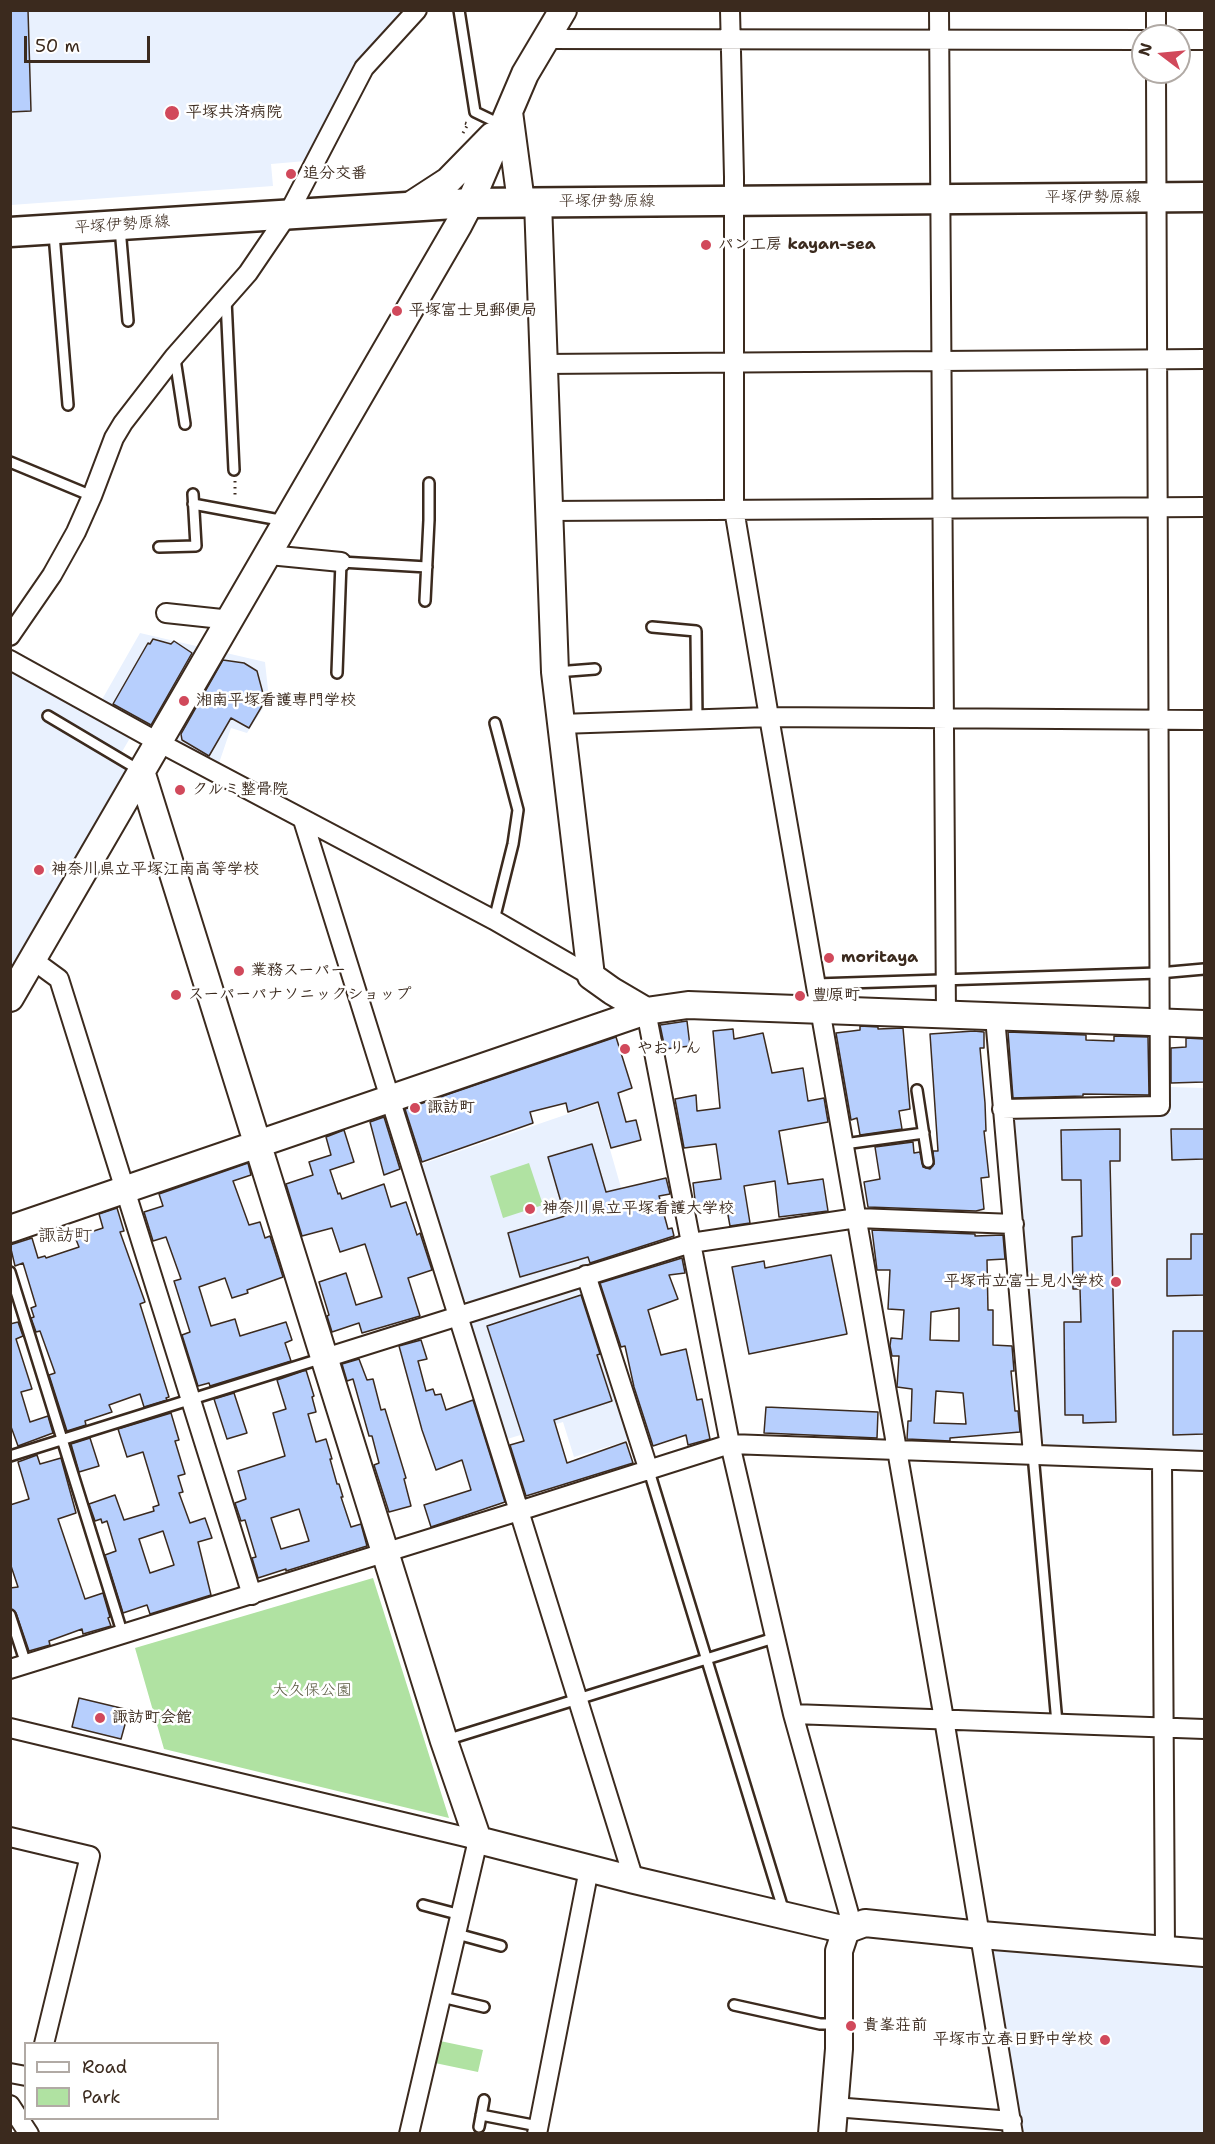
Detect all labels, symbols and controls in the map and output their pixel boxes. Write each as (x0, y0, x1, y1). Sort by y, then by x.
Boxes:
scale bar (27, 24, 153, 62)
north arrow (1131, 24, 1191, 84)
text: 50 m (35, 34, 80, 58)
text: N (1133, 40, 1157, 58)
place label: 平塚共済病院 (186, 103, 282, 123)
marker: 平塚共済病院 (163, 104, 181, 122)
place label: 追分交番 (303, 164, 367, 184)
marker: 追分交番 (284, 167, 298, 181)
street label: 平塚伊勢原線 (1045, 188, 1141, 208)
street label: 平塚伊勢原線 (559, 192, 655, 212)
street label: 平塚伊勢原線 (73, 212, 171, 238)
place label: パン工房 kayan-sea (718, 235, 876, 255)
marker: パン工房 kayan-sea (699, 238, 713, 252)
place label: 平塚富士見郵便局 (409, 301, 537, 321)
marker: 平塚富士見郵便局 (390, 304, 404, 318)
place label: 湘南平塚看護専門学校 (196, 691, 356, 711)
marker: 湘南平塚看護専門学校 (177, 694, 191, 708)
place label: クルミ整骨院 (192, 780, 288, 800)
marker: クルミ整骨院 (173, 783, 187, 797)
place label: 神奈川県立平塚江南高等学校 (51, 860, 259, 880)
marker: 神奈川県立平塚江南高等学校 (32, 863, 46, 877)
place label: moritaya (841, 948, 918, 968)
marker: moritaya (822, 951, 836, 965)
place label: 業務スーパー (251, 961, 346, 981)
marker: 業務スーパー (232, 964, 246, 978)
place label: スーパーパナソニックショップ (188, 985, 411, 1005)
place label: 豊原町 (812, 986, 860, 1006)
marker: スーパーパナソニックショップ (169, 988, 183, 1002)
marker: 豊原町 (793, 989, 807, 1003)
place label: やおりん (637, 1039, 701, 1059)
marker: やおりん (618, 1042, 632, 1056)
place label: 諏訪町 (427, 1098, 475, 1118)
marker: 諏訪町 (408, 1101, 422, 1115)
place label: 神奈川県立平塚看護大学校 (542, 1199, 734, 1219)
marker: 神奈川県立平塚看護大学校 (523, 1202, 537, 1216)
district label: 諏訪町 (38, 1225, 92, 1247)
place label: 平塚市立富士見小学校 (944, 1272, 1104, 1292)
marker: 平塚市立富士見小学校 (1109, 1275, 1123, 1289)
park label: 大久保公園 (272, 1681, 352, 1701)
place label: 諏訪町会館 (112, 1708, 192, 1728)
marker: 諏訪町会館 (93, 1711, 107, 1725)
place label: 貴峯荘前 (863, 2016, 927, 2036)
marker: 貴峯荘前 (844, 2019, 858, 2033)
place label: 平塚市立春日野中学校 (933, 2030, 1093, 2050)
marker: 平塚市立春日野中学校 (1098, 2033, 1112, 2047)
legend (24, 2042, 219, 2120)
text: Road (82, 2055, 127, 2079)
text: Park (82, 2085, 121, 2109)

